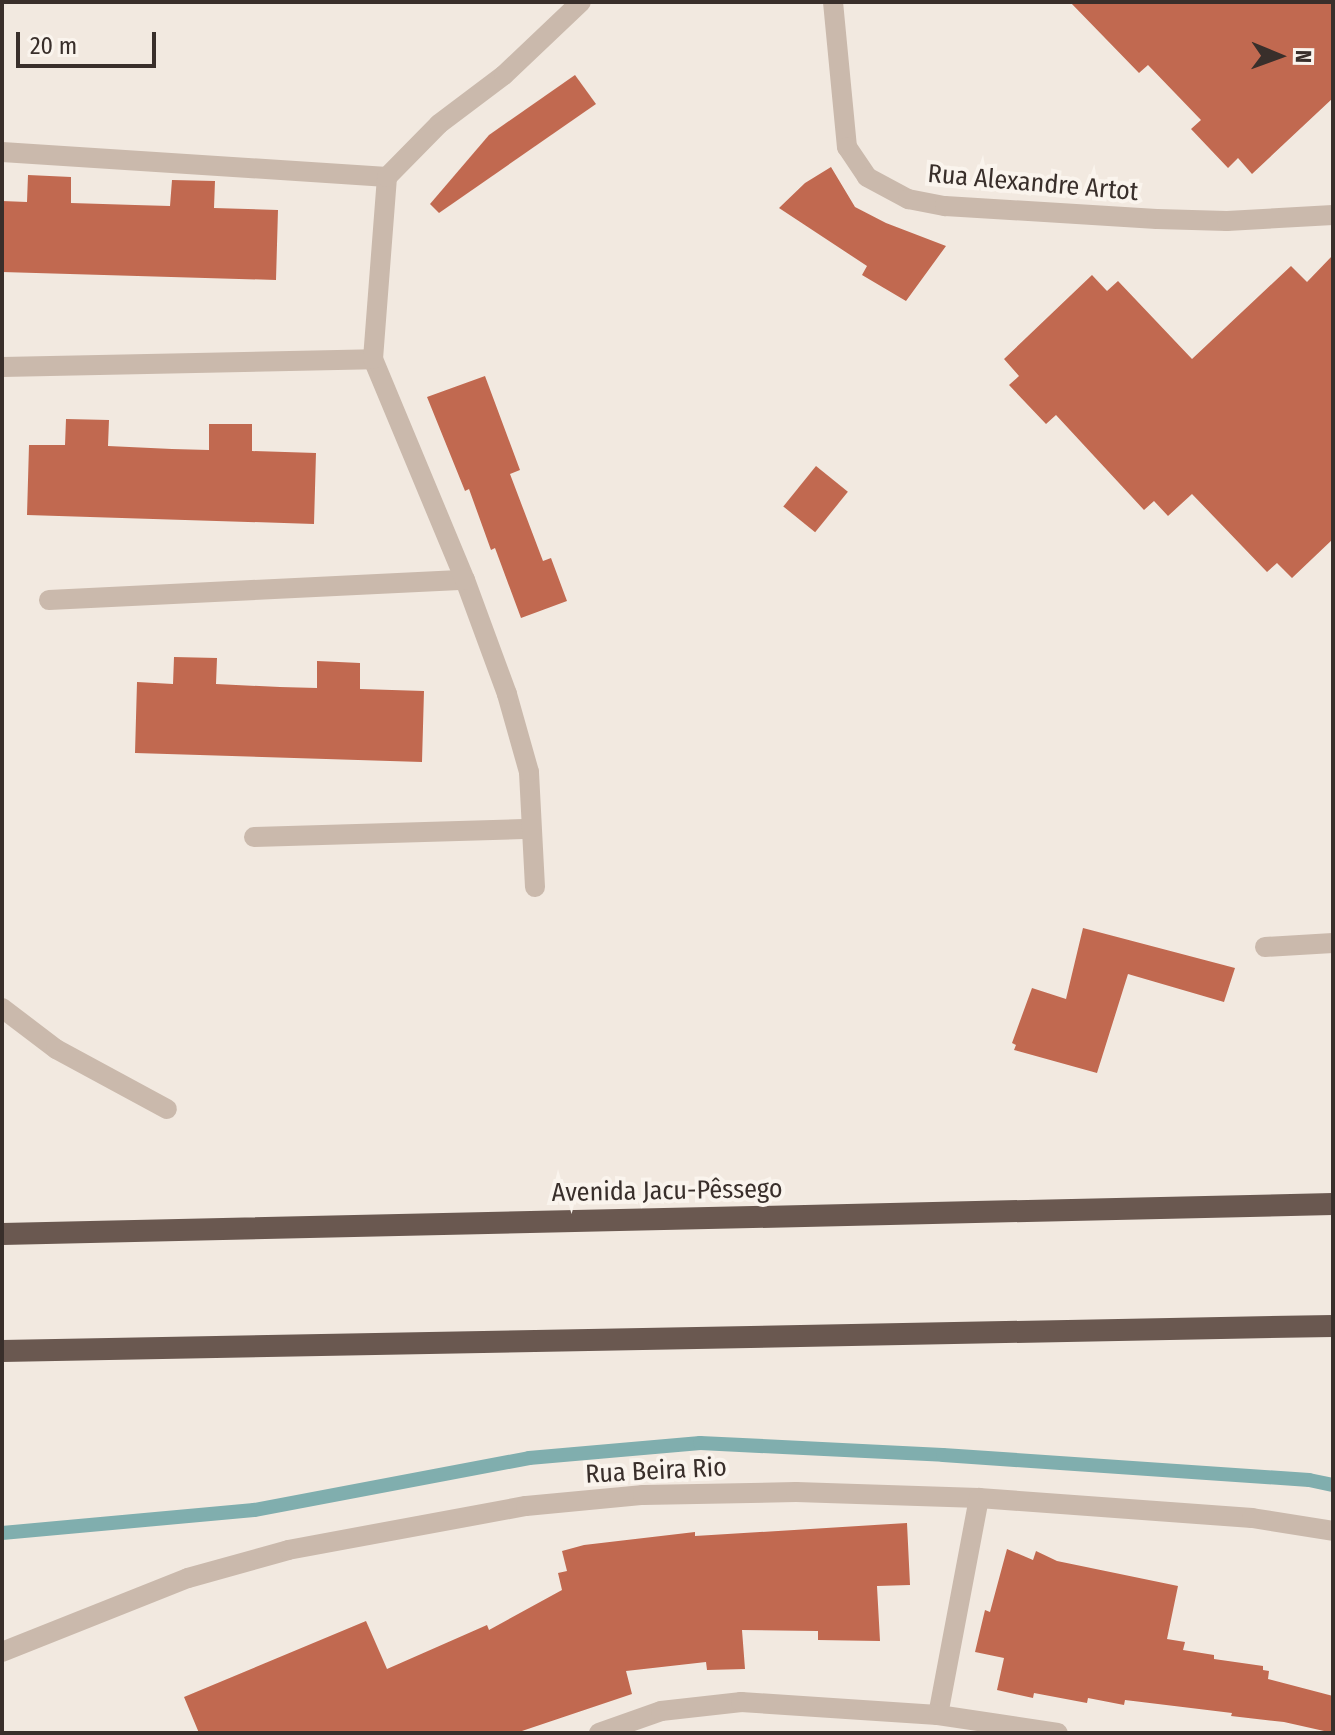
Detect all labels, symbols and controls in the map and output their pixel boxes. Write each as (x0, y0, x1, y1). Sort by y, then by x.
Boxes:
scale bar (20, 16, 160, 66)
north arrow (1239, 16, 1319, 96)
text: 20 m (30, 32, 77, 60)
text: N (1290, 50, 1317, 63)
street label: Rua Alexandre Artot (926, 158, 1140, 208)
street label: Avenida Jacu-Pêssego (551, 1173, 783, 1209)
street label: Rua Beira Rio (584, 1452, 728, 1490)

